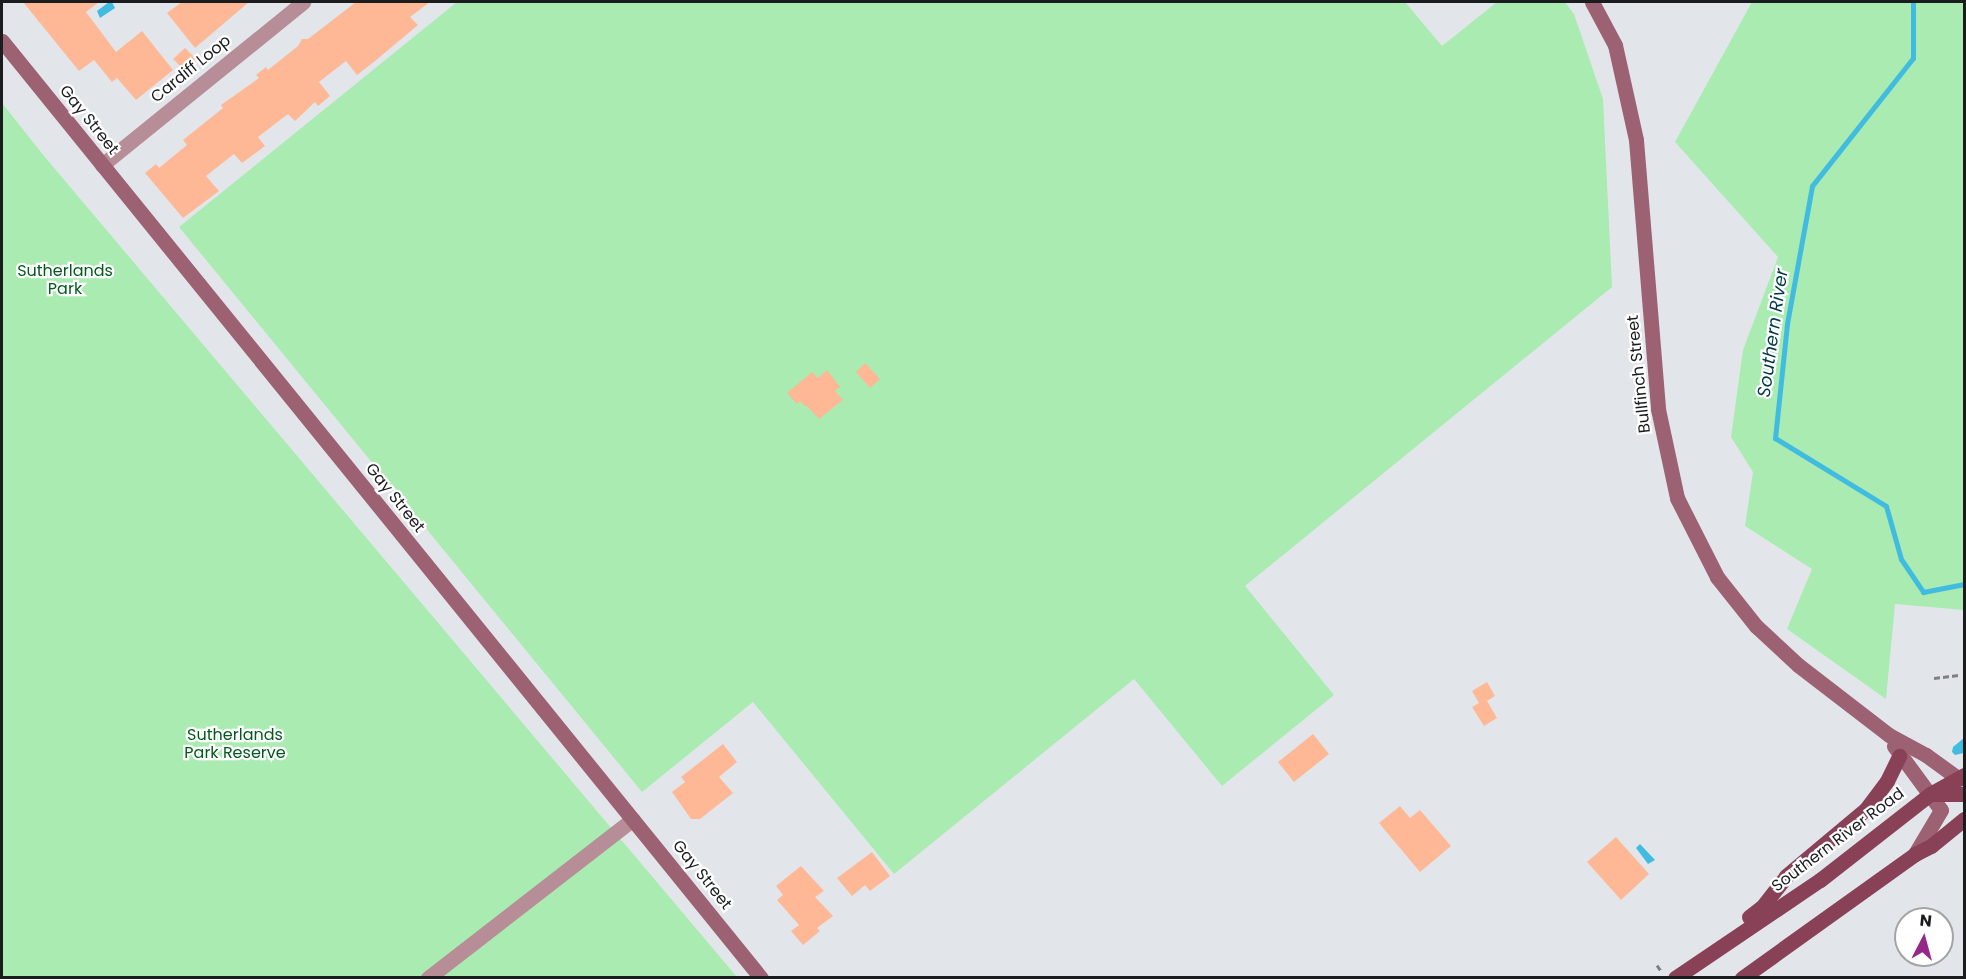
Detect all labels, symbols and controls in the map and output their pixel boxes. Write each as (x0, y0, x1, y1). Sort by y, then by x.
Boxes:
street label: Cardiff Loop (147, 31, 235, 107)
street label: Gay Street (55, 82, 123, 158)
park label: Sutherlands Park (17, 261, 113, 299)
water label: Southern River (1753, 267, 1793, 399)
street label: Bullfinch Street (1623, 314, 1655, 434)
street label: Gay Street (361, 460, 429, 536)
park label: Sutherlands Park Reserve (184, 725, 286, 763)
street label: Southern River Road (1768, 784, 1908, 896)
street label: Gay Street (668, 837, 736, 913)
north arrow (1894, 907, 1954, 967)
text: N (1919, 909, 1933, 933)

